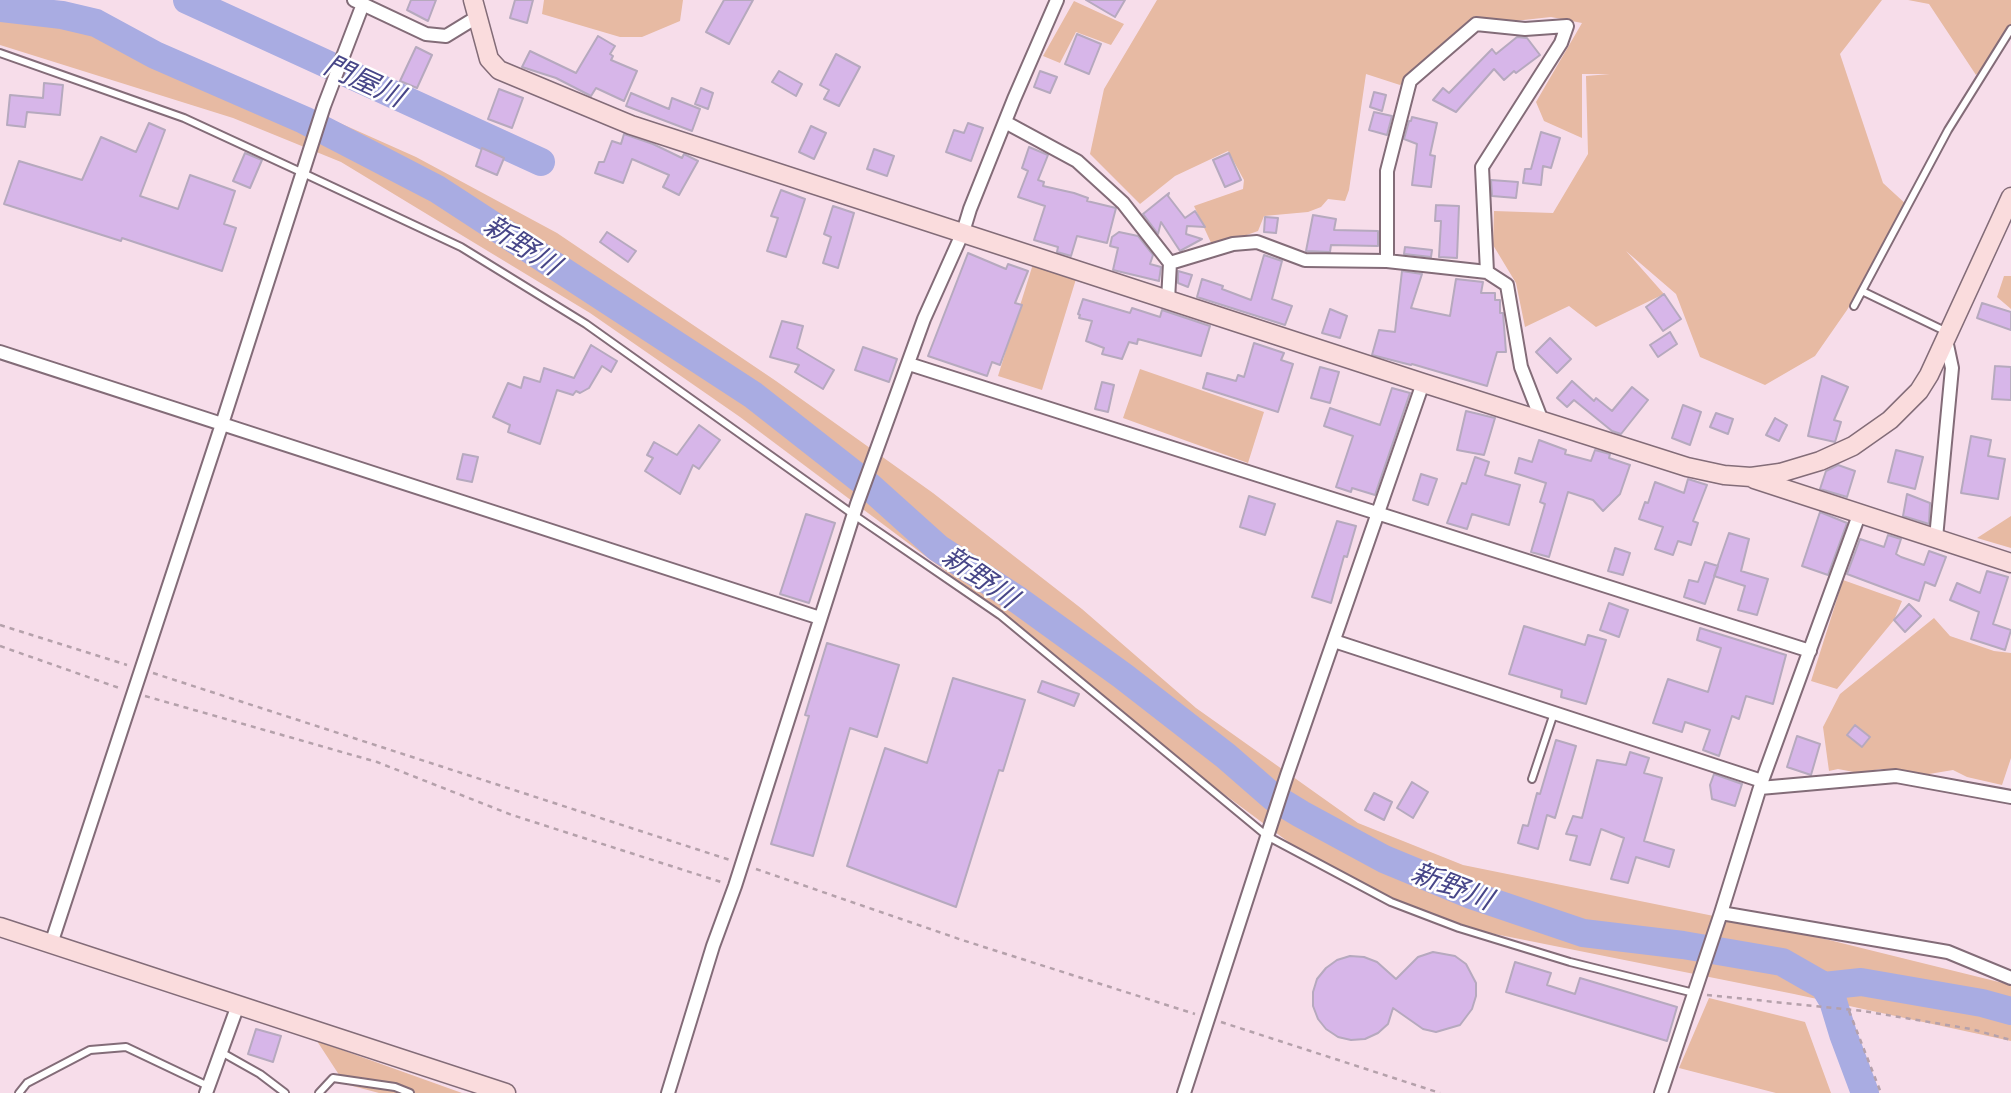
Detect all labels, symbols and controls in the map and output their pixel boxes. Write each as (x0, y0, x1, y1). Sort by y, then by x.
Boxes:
water label: 門屋川 (319, 48, 409, 114)
water label: 新野川 (478, 208, 566, 282)
water label: 新野川 (936, 539, 1024, 615)
water label: 新野川 (1407, 855, 1497, 917)

